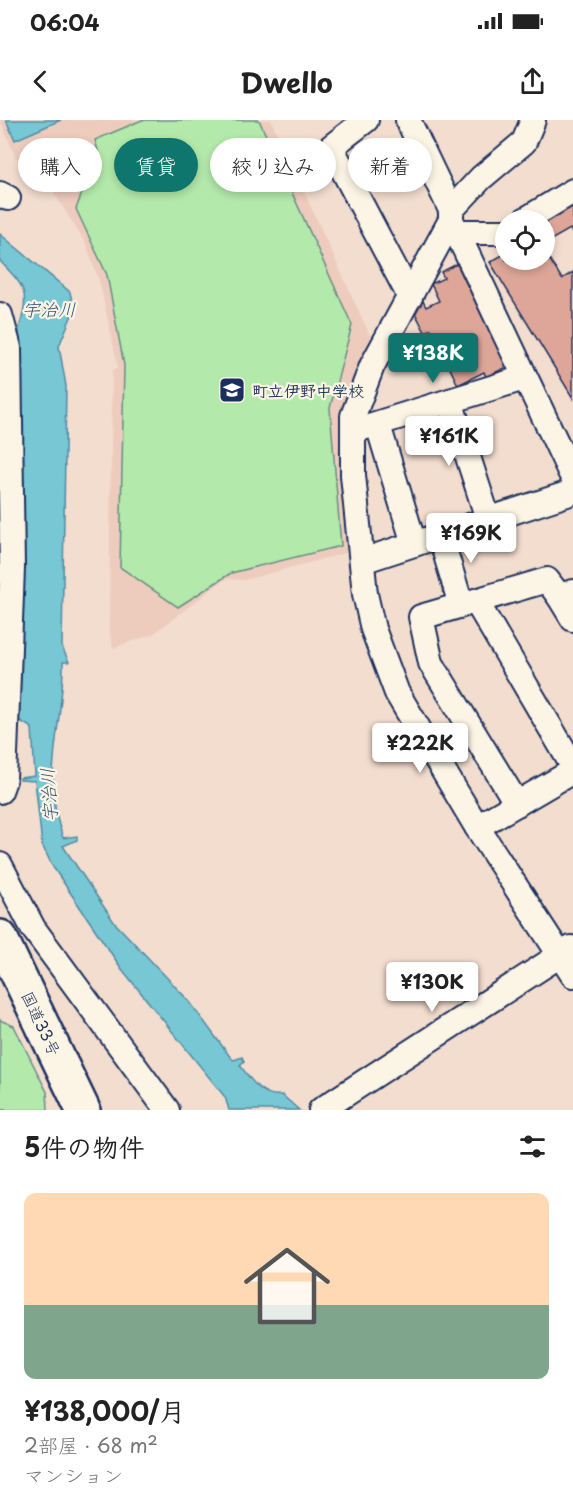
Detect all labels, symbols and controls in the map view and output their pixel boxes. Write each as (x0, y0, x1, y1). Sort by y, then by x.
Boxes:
text: 06:04 (30, 5, 100, 38)
text: Dwello (240, 61, 333, 102)
icon: back (24, 65, 57, 98)
icon: share (516, 65, 549, 98)
chip: 購入 (18, 138, 102, 192)
chip: 賃貸 (114, 138, 198, 192)
chip: 絞り込み (210, 138, 336, 192)
chip: 新着 (348, 138, 432, 192)
map controls (495, 210, 555, 270)
button: locate (495, 210, 555, 270)
water label: 宇治川 (22, 295, 76, 322)
pin: ¥138K (391, 333, 475, 384)
text: ¥138K (402, 337, 464, 367)
school or university icon: 町立伊野中学校 (217, 375, 247, 405)
place label: 町立伊野中学校 (252, 378, 364, 402)
pin: ¥161K (407, 416, 491, 467)
text: ¥161K (419, 420, 479, 450)
pin: ¥169K (429, 513, 513, 564)
text: ¥169K (440, 517, 502, 547)
pin: ¥222K (378, 723, 462, 774)
text: ¥222K (386, 727, 454, 757)
water label: 宇治川 (33, 767, 63, 823)
pin: ¥130K (390, 962, 474, 1013)
text: ¥130K (400, 966, 464, 996)
street label: 国道33号 (17, 987, 67, 1059)
text: 5件の物件 (24, 1127, 145, 1166)
icon: filters (516, 1130, 549, 1163)
icon: home (233, 1232, 341, 1340)
text: ¥138,000/月 (24, 1391, 185, 1430)
text: 2部屋 · 68 m² (24, 1430, 158, 1460)
text: マンション (24, 1460, 123, 1490)

